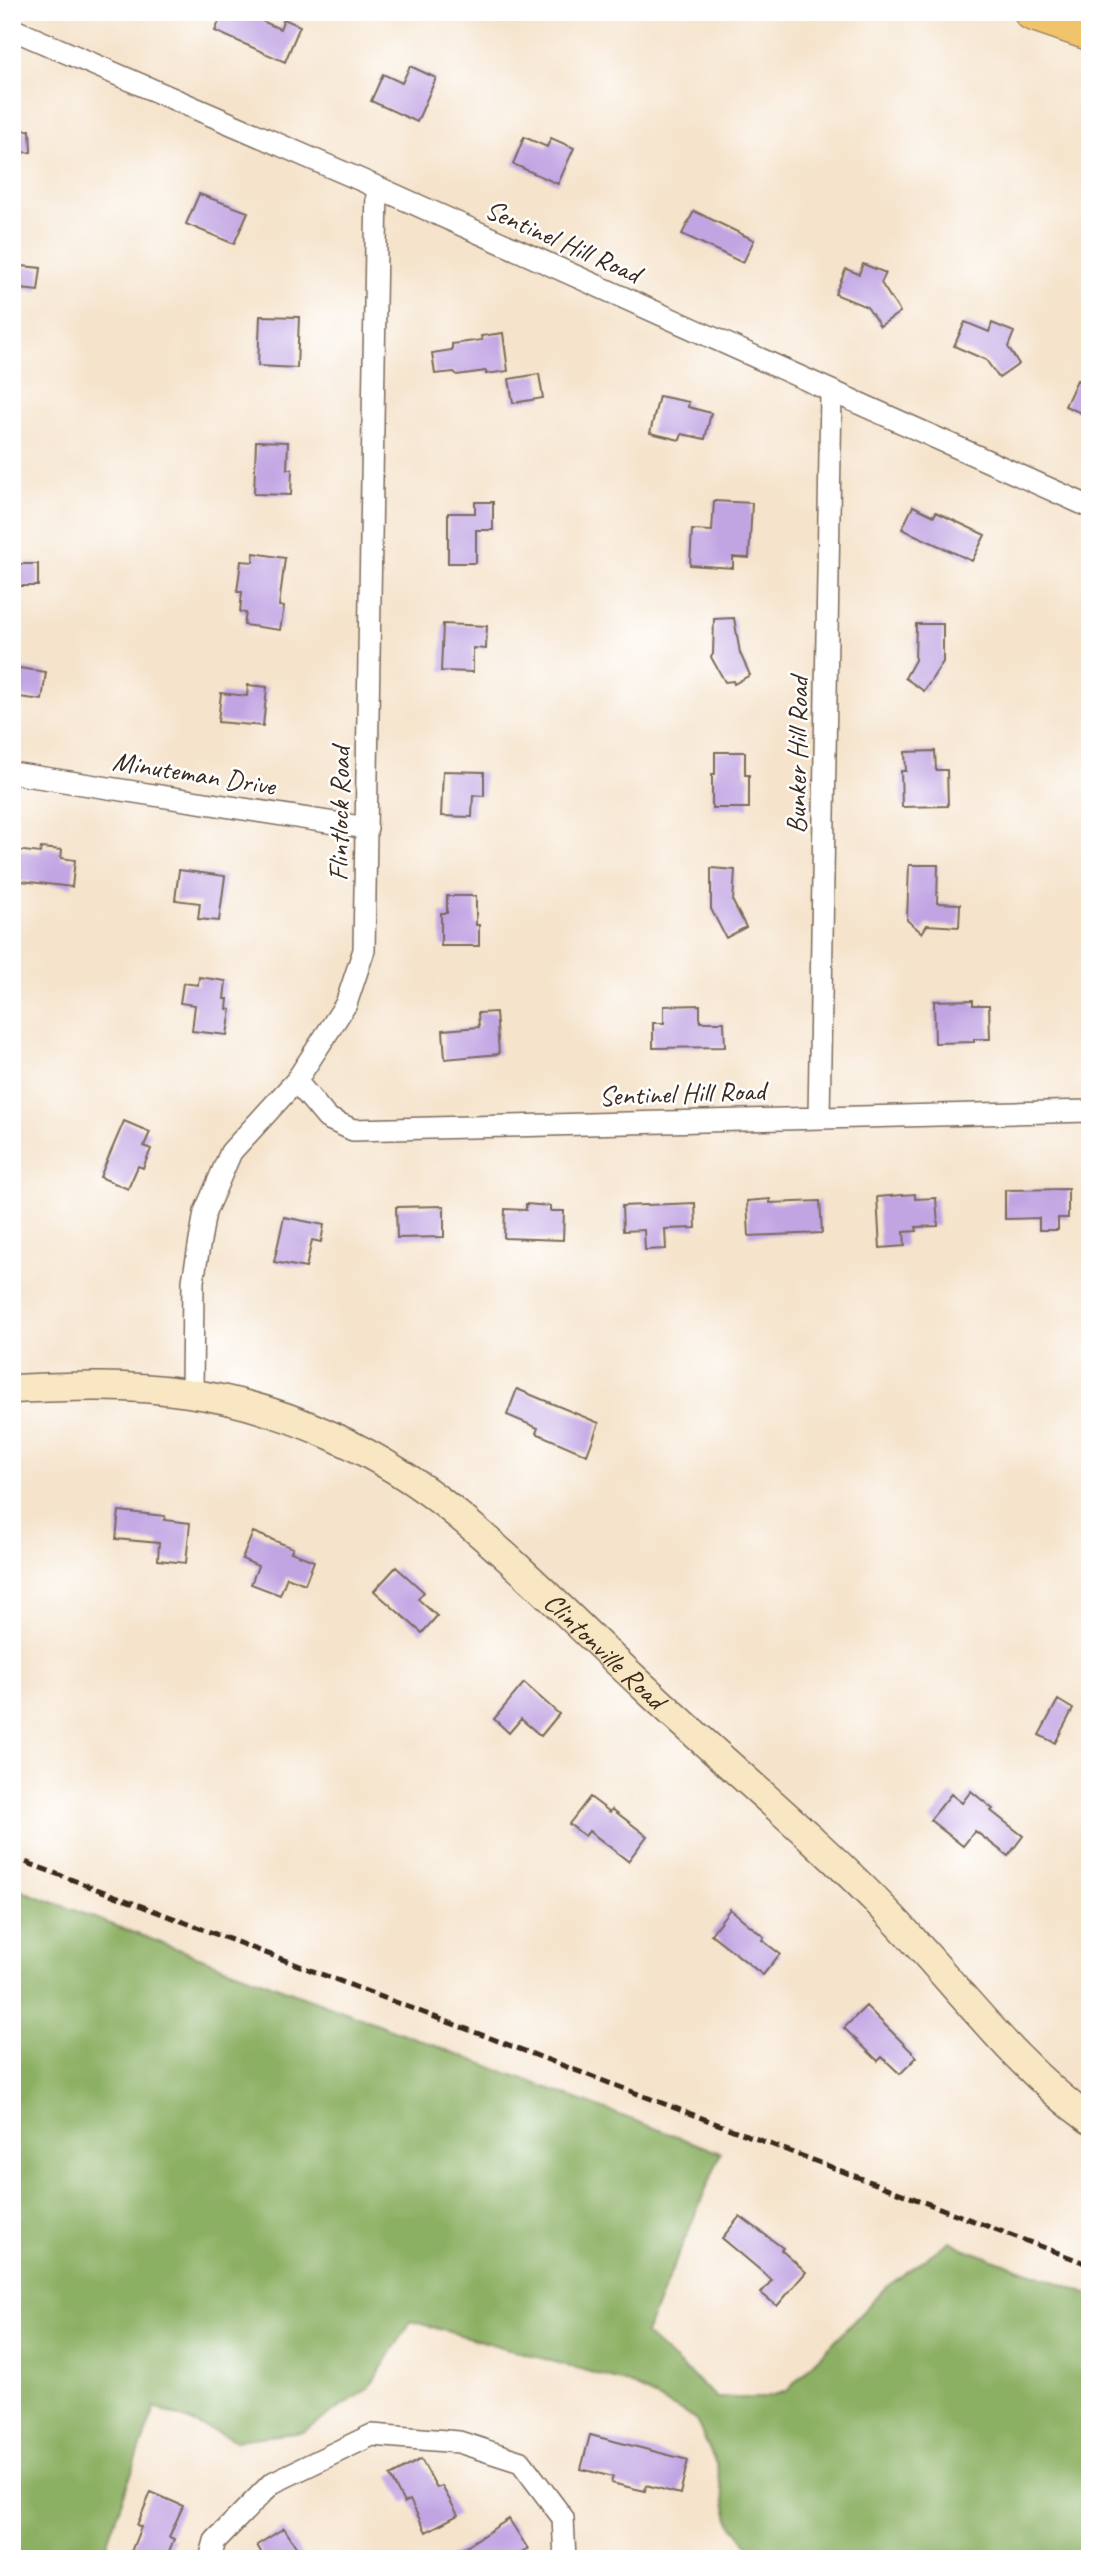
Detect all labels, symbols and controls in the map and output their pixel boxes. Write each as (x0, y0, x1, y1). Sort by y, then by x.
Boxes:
street label: Sentinel Hill Road (480, 191, 650, 292)
street label: Bunker Hill Road (778, 672, 816, 834)
street label: Flintlock Road (320, 742, 358, 882)
street label: Minuteman Drive (110, 743, 280, 803)
street label: Sentinel Hill Road (598, 1072, 770, 1113)
street label: Clintonville Road (537, 1584, 676, 1719)

